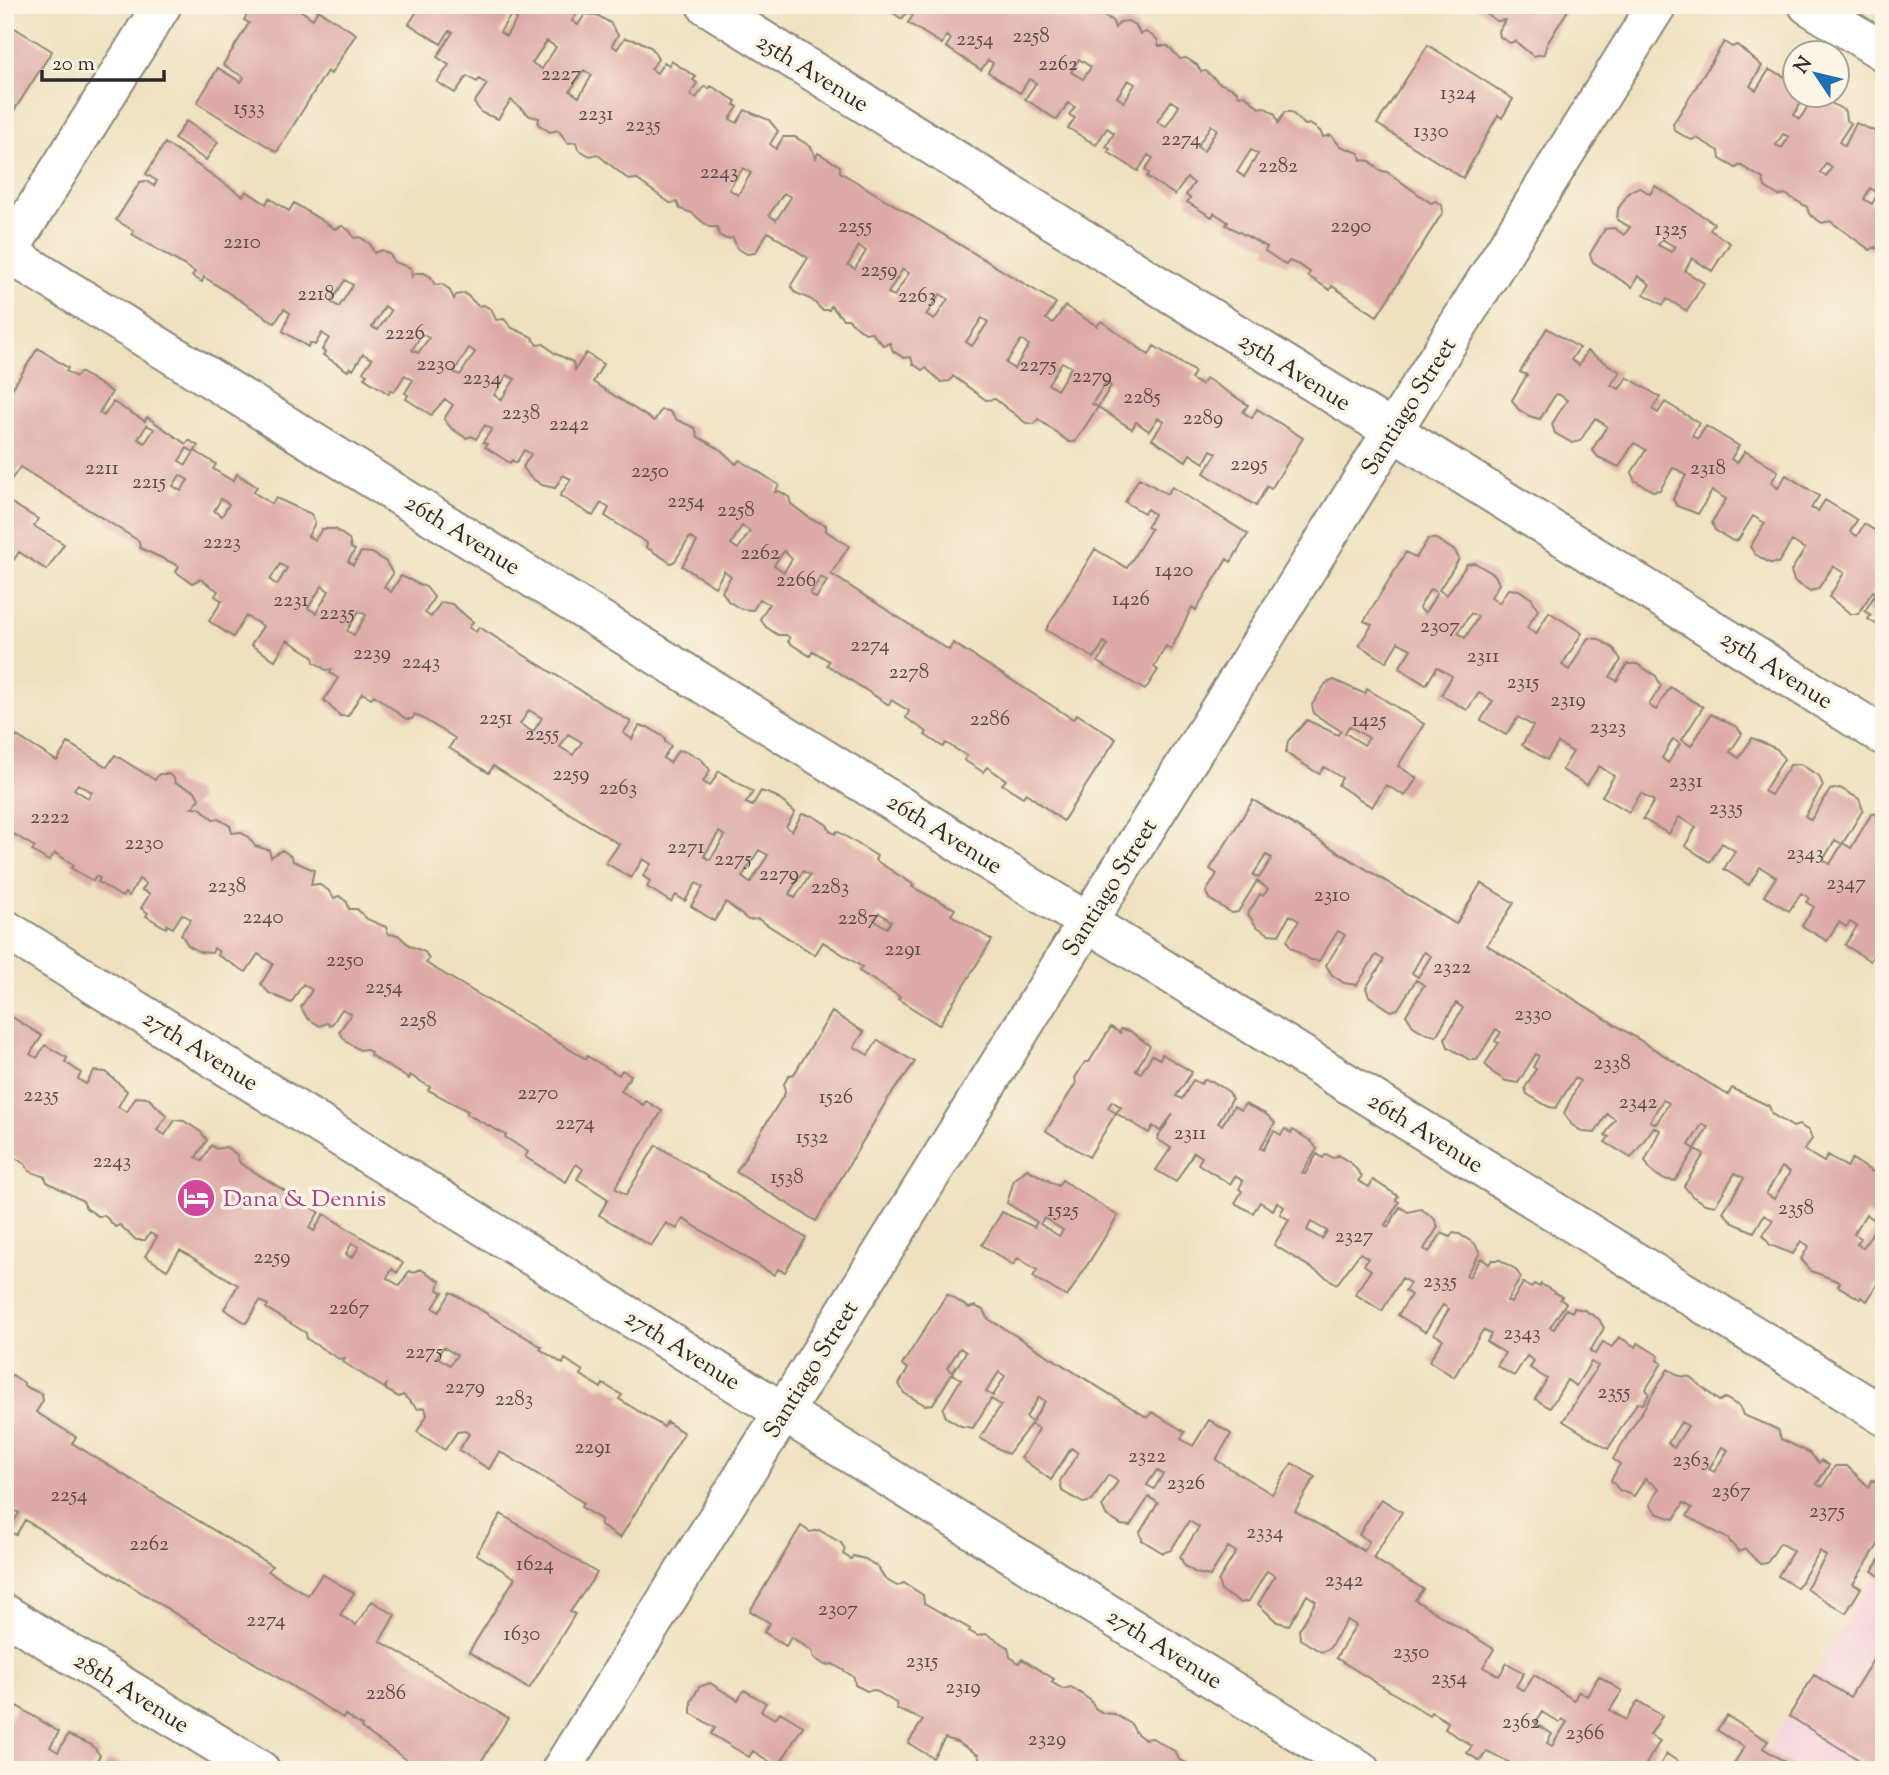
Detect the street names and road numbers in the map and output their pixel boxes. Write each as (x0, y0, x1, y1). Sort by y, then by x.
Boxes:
street label: 25th Avenue (749, 26, 875, 122)
street label: 25th Avenue (1231, 325, 1357, 421)
street label: Santiago Street (1354, 332, 1466, 483)
street label: 26th Avenue (398, 487, 526, 585)
street label: 25th Avenue (1713, 623, 1839, 719)
street label: 26th Avenue (880, 786, 1008, 884)
street label: Santiago Street (1055, 813, 1167, 964)
street label: 27th Avenue (135, 1003, 264, 1101)
street label: 26th Avenue (1361, 1085, 1489, 1183)
street label: Santiago Street (756, 1295, 868, 1446)
street label: 27th Avenue (617, 1302, 746, 1400)
street label: 27th Avenue (1099, 1601, 1228, 1699)
street label: 28th Avenue (66, 1645, 195, 1743)

